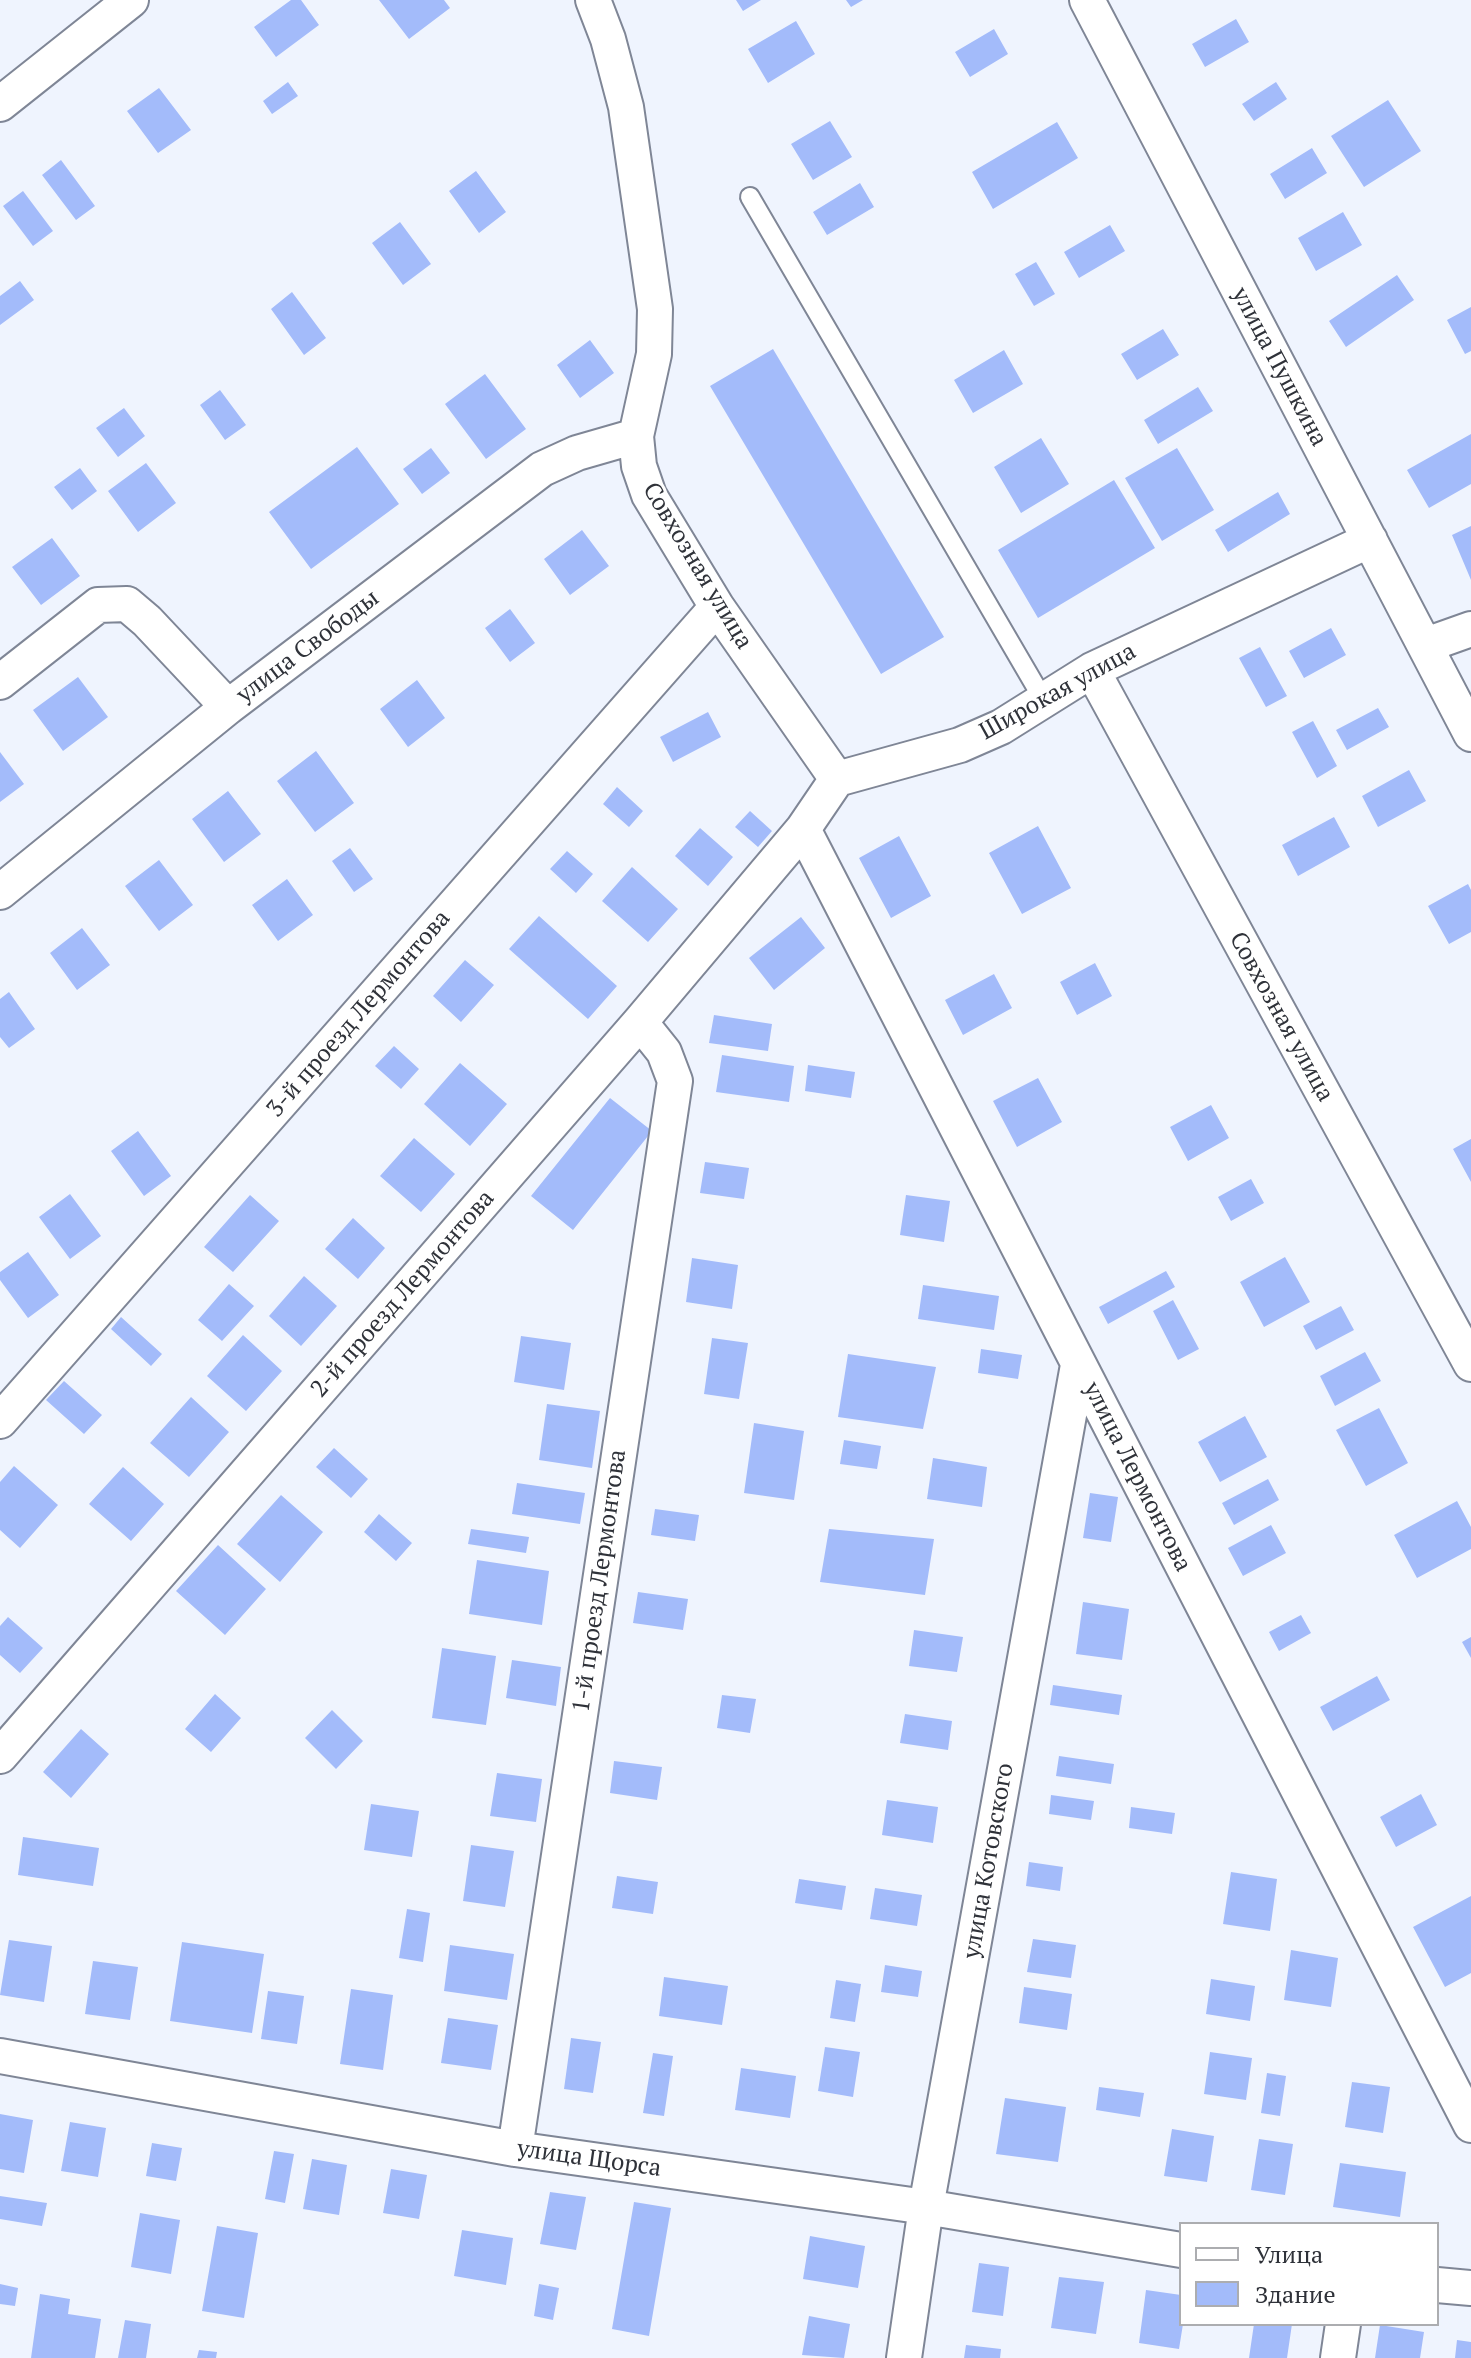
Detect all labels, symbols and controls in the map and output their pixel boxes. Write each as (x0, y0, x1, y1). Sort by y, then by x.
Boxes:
street label: улица Пушкина (1225, 283, 1333, 451)
street label: Совхозная улица (636, 478, 758, 654)
street label: улица Свободы (231, 584, 385, 710)
street label: Широкая улица (975, 637, 1141, 747)
street label: 3-й проезд Лермонтова (261, 905, 457, 1123)
street label: Совхозная улица (1223, 927, 1339, 1107)
street label: 2-й проезд Лермонтова (305, 1185, 501, 1403)
street label: улица Лермонтова (1077, 1377, 1197, 1577)
street label: 1-й проезд Лермонтова (567, 1448, 633, 1714)
street label: улица Котовского (958, 1761, 1020, 1961)
street label: улица Щорса (515, 2135, 663, 2183)
legend (1179, 2222, 1439, 2326)
text: Улица (1255, 2238, 1323, 2270)
text: Здание (1255, 2278, 1336, 2310)

